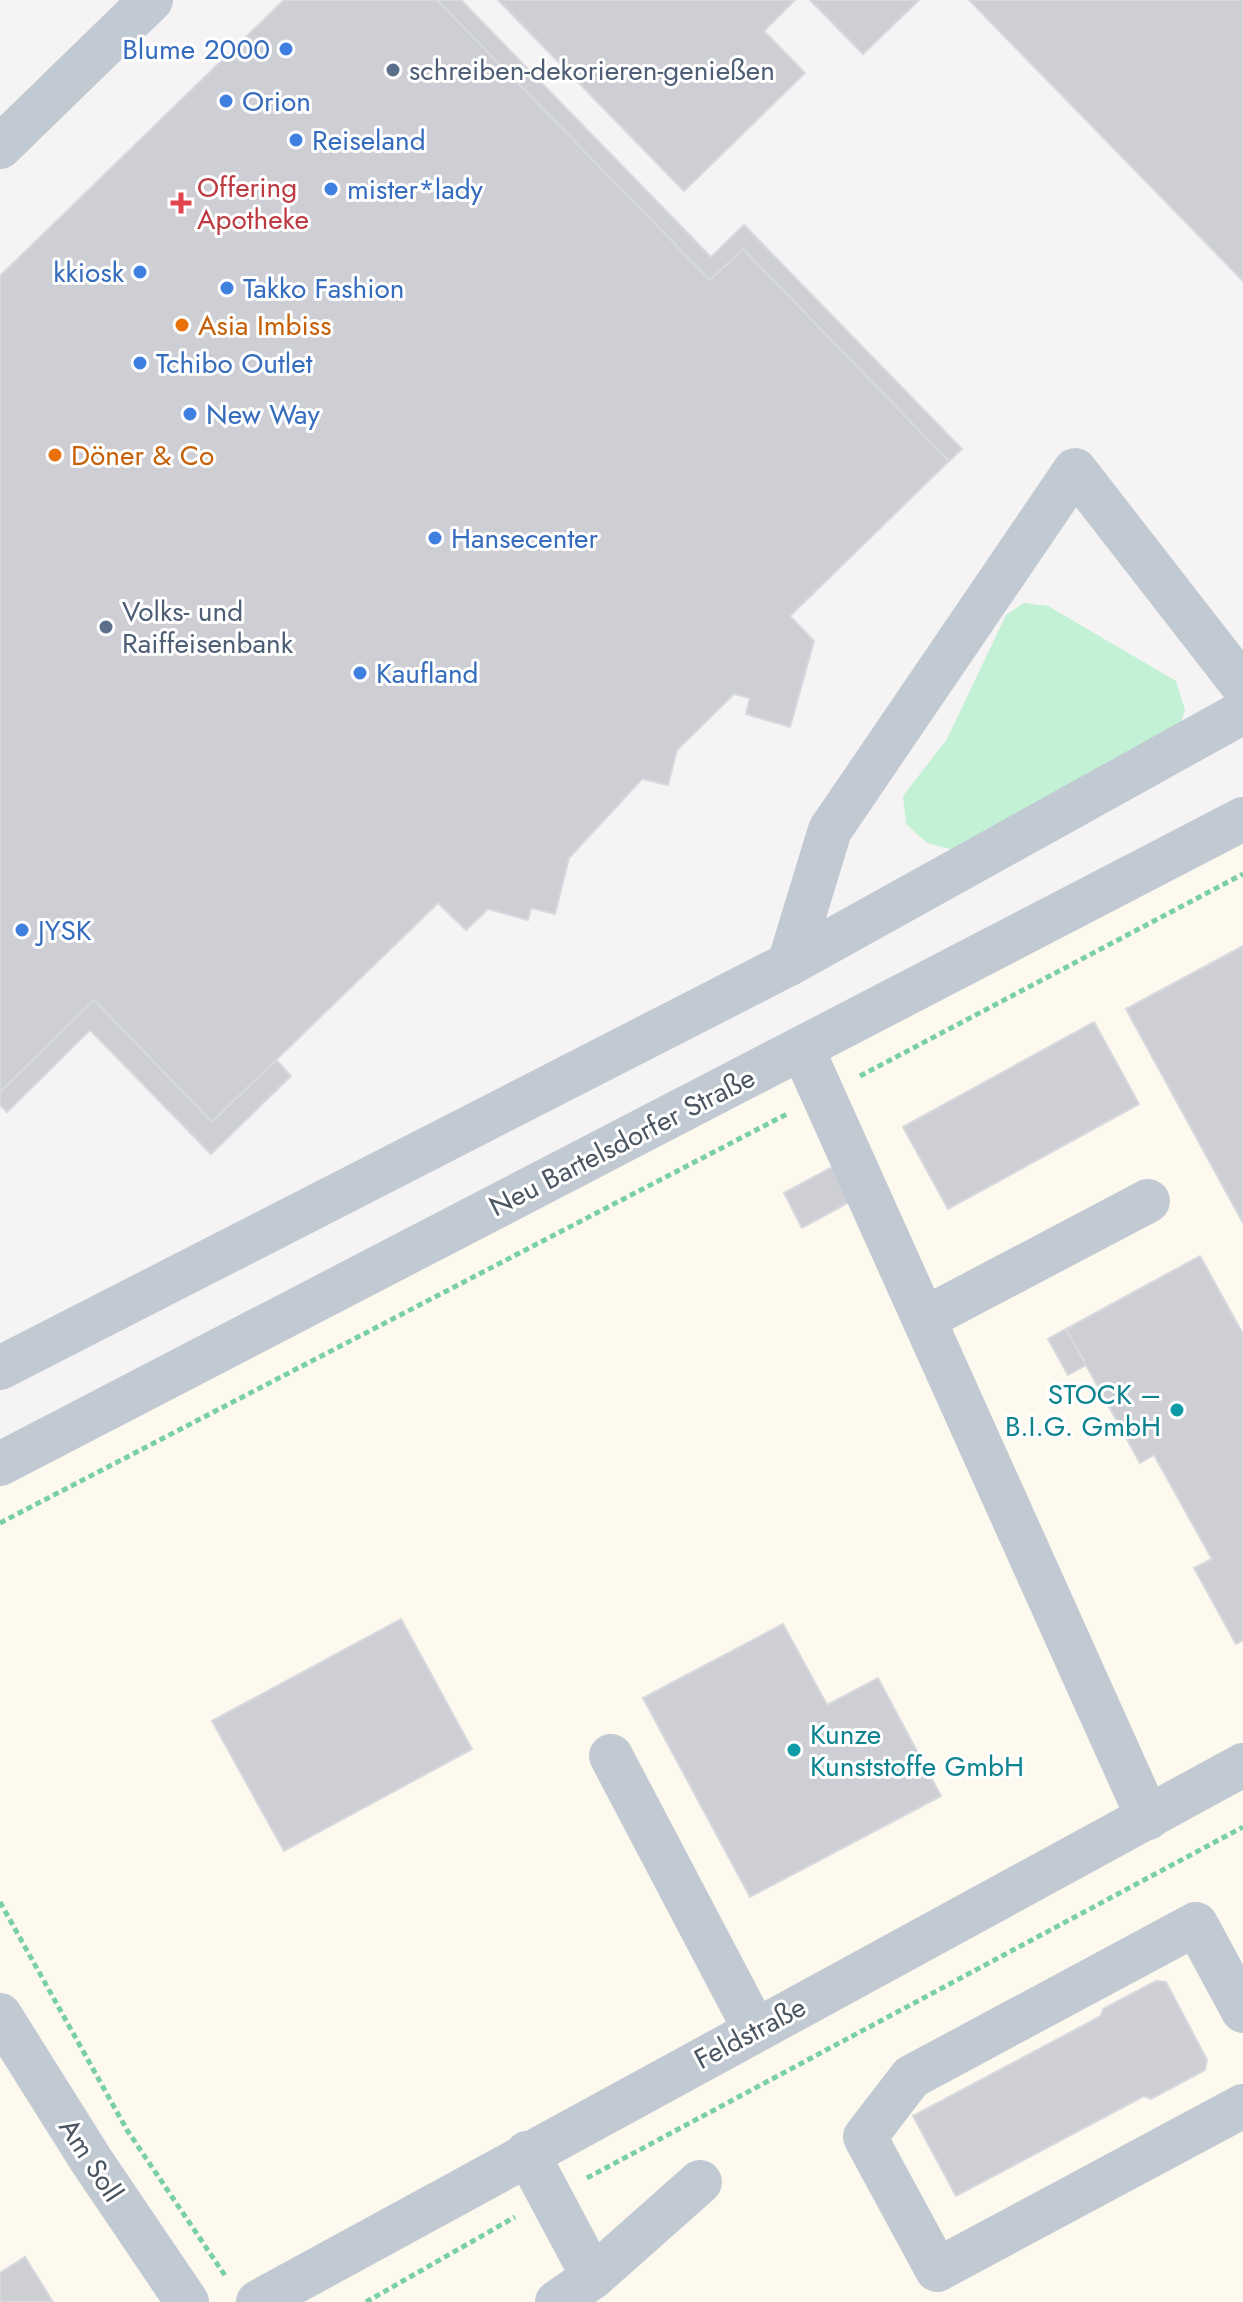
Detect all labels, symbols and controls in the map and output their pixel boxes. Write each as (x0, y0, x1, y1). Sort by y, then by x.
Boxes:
place label: Blume 2000 (122, 29, 270, 70)
marker: Blume 2000 (277, 40, 295, 58)
place label: schreiben-dekorieren-genießen (409, 50, 775, 91)
marker: schreiben-dekorieren-genießen (384, 61, 402, 79)
place label: Orion (242, 81, 311, 122)
marker: Orion (217, 92, 235, 110)
place label: Reiseland (312, 120, 426, 161)
marker: Reiseland (287, 131, 305, 149)
place label: Offering Apotheke (197, 167, 309, 240)
place label: mister*lady (347, 169, 484, 210)
marker: mister*lady (322, 180, 340, 198)
marker: Offering Apotheke (172, 194, 190, 212)
place label: kkiosk (53, 252, 125, 293)
marker: kkiosk (131, 263, 149, 281)
place label: Takko Fashion (243, 268, 404, 309)
marker: Takko Fashion (218, 279, 236, 297)
place label: Asia Imbiss (198, 305, 331, 346)
marker: Asia Imbiss (173, 316, 191, 334)
place label: Tchibo Outlet (156, 343, 313, 384)
marker: Tchibo Outlet (131, 354, 149, 372)
place label: New Way (206, 394, 320, 435)
marker: New Way (181, 405, 199, 423)
place label: Döner & Co (71, 435, 214, 476)
marker: Döner & Co (46, 446, 64, 464)
place label: Hansecenter (451, 518, 599, 559)
marker: Hansecenter (426, 529, 444, 547)
place label: Volks- und Raiffeisenbank (122, 591, 294, 664)
marker: Volks- und Raiffeisenbank (97, 618, 115, 636)
place label: Kaufland (376, 653, 479, 694)
marker: Kaufland (351, 664, 369, 682)
place label: JYSK (34, 910, 92, 951)
marker: JYSK (13, 921, 31, 939)
street label: Neu Bartelsdorfer Straße (482, 1057, 762, 1227)
place label: STOCK – B.I.G. GmbH (1005, 1374, 1161, 1447)
marker: STOCK – B.I.G. GmbH (1168, 1401, 1186, 1419)
place label: Kunze Kunststoffe GmbH (810, 1714, 1024, 1787)
marker: Kunze Kunststoffe GmbH (785, 1741, 803, 1759)
street label: Feldstraße (687, 1986, 813, 2080)
street label: Am Soll (49, 2110, 133, 2210)

